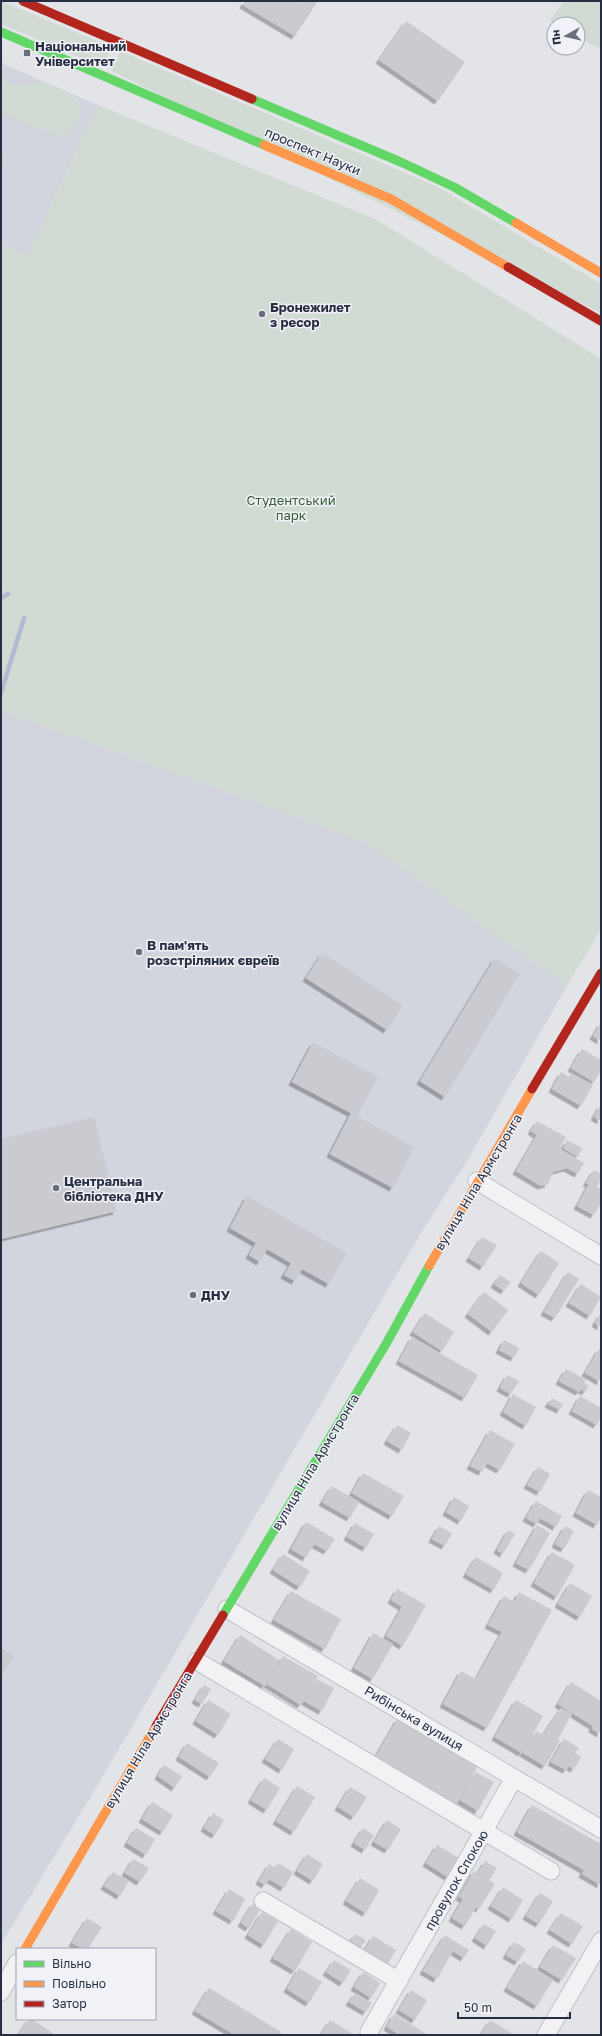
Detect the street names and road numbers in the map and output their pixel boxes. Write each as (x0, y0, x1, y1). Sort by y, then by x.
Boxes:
street label: проспект Науки (263, 124, 363, 178)
street label: вулиця Ніла Армстронга (431, 1111, 525, 1253)
street label: вулиця Ніла Армстронга (268, 1391, 362, 1533)
street label: вулиця Ніла Армстронга (101, 1669, 195, 1811)
street label: Рибінська вулиця (362, 1682, 466, 1754)
street label: провулок Спокою (421, 1827, 491, 1933)

